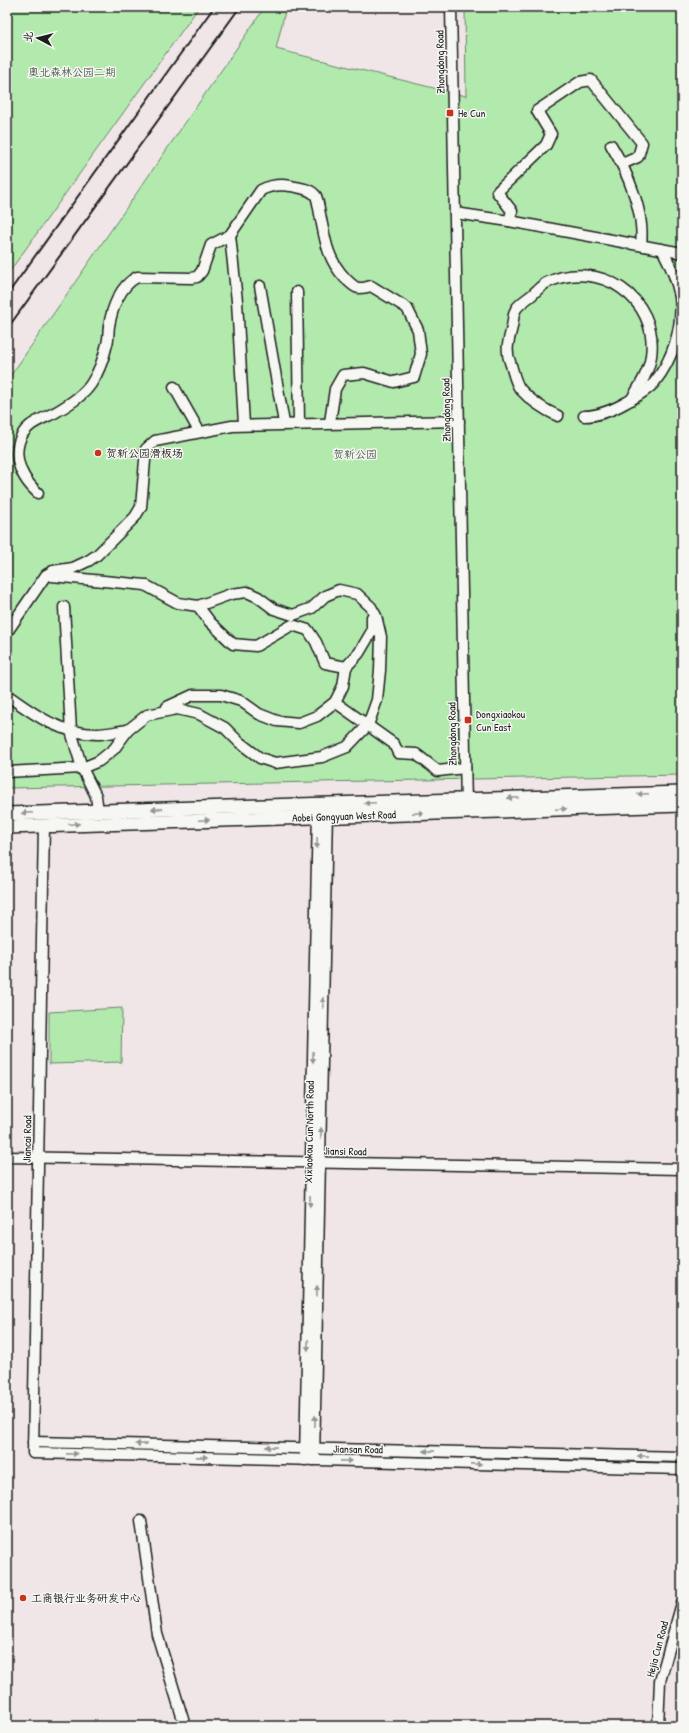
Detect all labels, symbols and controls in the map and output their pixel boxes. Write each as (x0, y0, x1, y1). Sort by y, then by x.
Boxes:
north arrow (18, 18, 58, 58)
street label: Zhongdong Road (432, 29, 448, 94)
text: 北 (20, 30, 36, 43)
park label: 奥北森林公园二期 (28, 65, 116, 79)
place label: He Cun (458, 106, 485, 120)
marker: He Cun (445, 108, 455, 118)
street label: Zhongdong Road (438, 377, 454, 442)
place label: 贺新公园滑板场 (106, 446, 183, 460)
park label: 贺新公园 (333, 447, 377, 461)
marker: 贺新公园滑板场 (93, 448, 103, 458)
street label: Zhongdong Road (444, 701, 460, 766)
place label: Dongxiaokou Cun East (476, 707, 526, 734)
marker: Dongxiaokou Cun East (463, 715, 473, 725)
one-way arrow (636, 791, 649, 797)
one-way arrow (506, 795, 519, 801)
one-way arrow (364, 799, 376, 806)
one-way arrow (150, 806, 163, 812)
one-way arrow (555, 806, 568, 812)
street label: Aobei Gongyuan West Road (292, 807, 397, 825)
one-way arrow (20, 810, 33, 816)
one-way arrow (412, 810, 424, 817)
one-way arrow (198, 817, 211, 823)
one-way arrow (68, 821, 80, 828)
one-way arrow (314, 837, 321, 849)
one-way arrow (320, 996, 326, 1009)
one-way arrow (310, 1051, 316, 1064)
street label: Xixiaokou Cun North Road (301, 1080, 317, 1183)
street label: Jiancai Road (20, 1114, 34, 1163)
one-way arrow (317, 1127, 324, 1139)
street label: Jiansi Road (323, 1144, 367, 1158)
one-way arrow (307, 1195, 314, 1207)
one-way arrow (314, 1285, 321, 1297)
one-way arrow (304, 1339, 311, 1351)
one-way arrow (312, 1414, 318, 1427)
one-way arrow (134, 1441, 147, 1447)
street label: Jiansan Road (333, 1442, 384, 1456)
one-way arrow (265, 1444, 277, 1451)
one-way arrow (422, 1448, 435, 1454)
one-way arrow (66, 1451, 79, 1457)
one-way arrow (637, 1453, 649, 1460)
one-way arrow (196, 1454, 209, 1460)
one-way arrow (340, 1458, 353, 1464)
one-way arrow (470, 1461, 483, 1467)
place label: 工商银行业务研发中心 (31, 1591, 141, 1605)
marker: 工商银行业务研发中心 (18, 1593, 28, 1603)
street label: Hejia Cun Road (643, 1619, 671, 1679)

